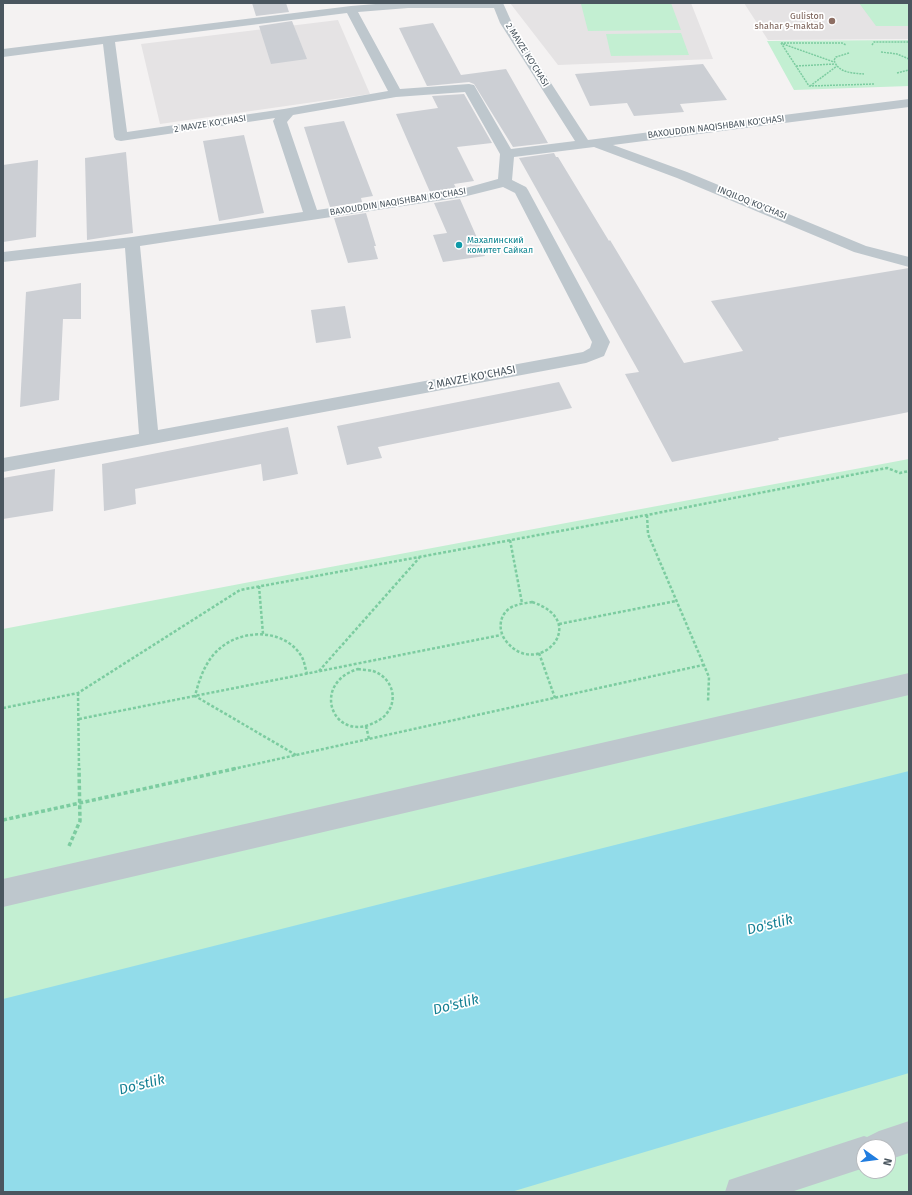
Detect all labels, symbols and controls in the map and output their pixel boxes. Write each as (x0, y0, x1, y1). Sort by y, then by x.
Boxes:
place label: Guliston shahar 9-maktab (755, 11, 824, 32)
marker: Guliston shahar 9-maktab (827, 16, 837, 26)
street label: 2 MAVZE KO'CHASI (503, 21, 551, 89)
street label: 2 MAVZE KO'CHASI (173, 113, 247, 135)
street label: BAXOUDDIN NAQISHBAN KO'CHASI (647, 113, 785, 141)
street label: INQILOQ KO'CHASI (716, 184, 788, 222)
street label: BAXOUDDIN NAQISHBAN KO'CHASI (329, 186, 467, 218)
place label: Махалинский комитет Сайкал (467, 235, 533, 256)
marker: Махалинский комитет Сайкал (454, 240, 464, 250)
street label: 2 MAVZE KO'CHASI (427, 363, 517, 393)
water label: Do'stlik (745, 911, 795, 939)
water label: Do'stlik (431, 991, 481, 1019)
water label: Do'stlik (117, 1071, 167, 1099)
north arrow (856, 1139, 896, 1179)
text: N (880, 1157, 894, 1167)

